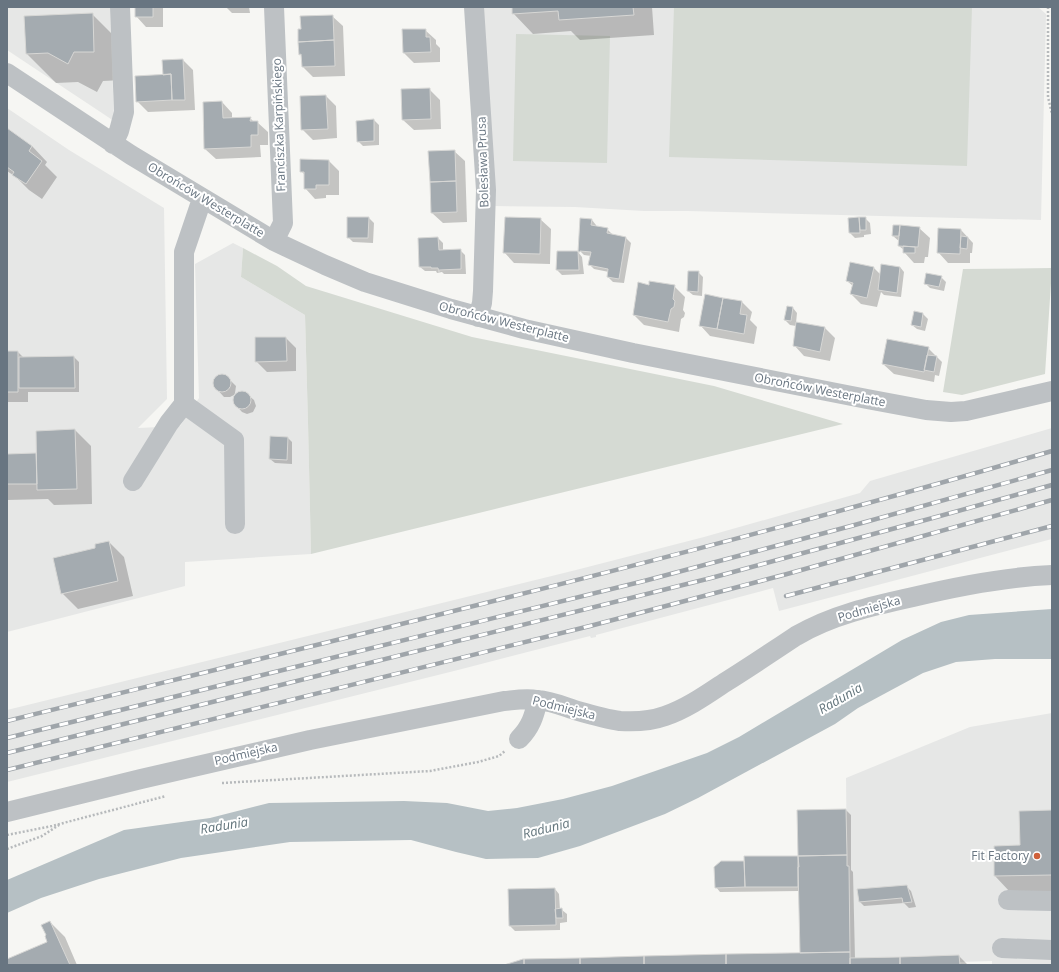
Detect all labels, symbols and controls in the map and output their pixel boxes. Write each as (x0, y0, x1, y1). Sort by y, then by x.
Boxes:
street label: Franciszka Karpińskiego (268, 58, 289, 192)
street label: Bolesława Prusa (472, 116, 493, 208)
street label: Obrońców Westerplatte (145, 158, 268, 241)
street label: Obrońców Westerplatte (437, 297, 571, 346)
street label: Obrońców Westerplatte (753, 368, 887, 411)
street label: Podmiejska (836, 591, 902, 626)
water label: Radunia (815, 678, 866, 718)
street label: Podmiejska (531, 691, 597, 724)
street label: Podmiejska (213, 738, 279, 769)
water label: Radunia (199, 812, 250, 838)
water label: Radunia (521, 813, 572, 843)
place label: Fit Factory (971, 847, 1030, 864)
marker: Fit Factory (1032, 851, 1042, 861)

